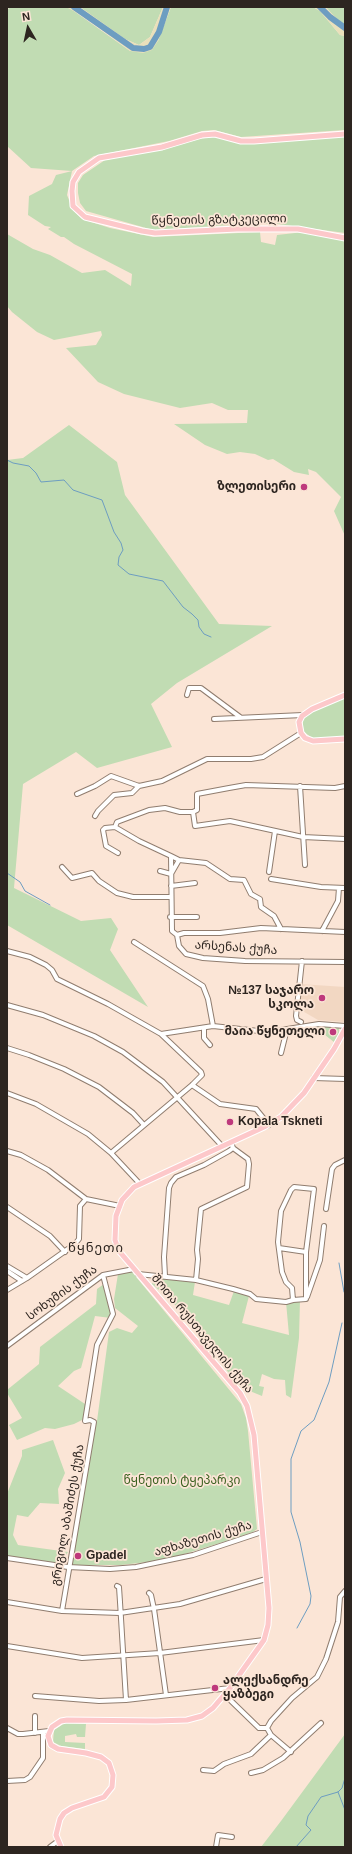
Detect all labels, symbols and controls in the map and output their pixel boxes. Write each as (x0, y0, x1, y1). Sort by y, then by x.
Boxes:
north arrow (8, 8, 48, 48)
text: N (21, 10, 31, 23)
street label: წყნეთის გზატკეცილი (151, 212, 287, 228)
place label: ზლეთისერი (217, 480, 296, 494)
marker: ზლეთისერი (299, 482, 309, 492)
street label: არსენას ქუჩა (194, 938, 278, 958)
place label: №137 საჯარო სკოლა (228, 984, 314, 1012)
marker: №137 საჯარო სკოლა (317, 993, 327, 1003)
place label: მაია წყნეთელი (224, 1025, 325, 1039)
marker: მაია წყნეთელი (328, 1027, 338, 1037)
place label: Kopala Tskneti (238, 1115, 322, 1129)
marker: Kopala Tskneti (225, 1117, 235, 1127)
district label: წყნეთი (68, 1240, 124, 1256)
street label: სოხუმის ქუჩა (24, 1262, 100, 1324)
street label: შოთა რუსთაველის ქუჩა (148, 1272, 256, 1396)
street label: გრიგოლ აბაშიძეს ქუჩა (48, 1443, 88, 1587)
park label: წყნეთის ტყეპარკი (124, 1474, 240, 1488)
street label: აფხაზეთის ქუჩა (152, 1518, 254, 1560)
place label: Gpadel (86, 1549, 127, 1563)
marker: Gpadel (73, 1551, 83, 1561)
place label: ალექსანდრე ყაზბეგი (223, 1674, 309, 1702)
marker: ალექსანდრე ყაზბეგი (210, 1683, 220, 1693)

